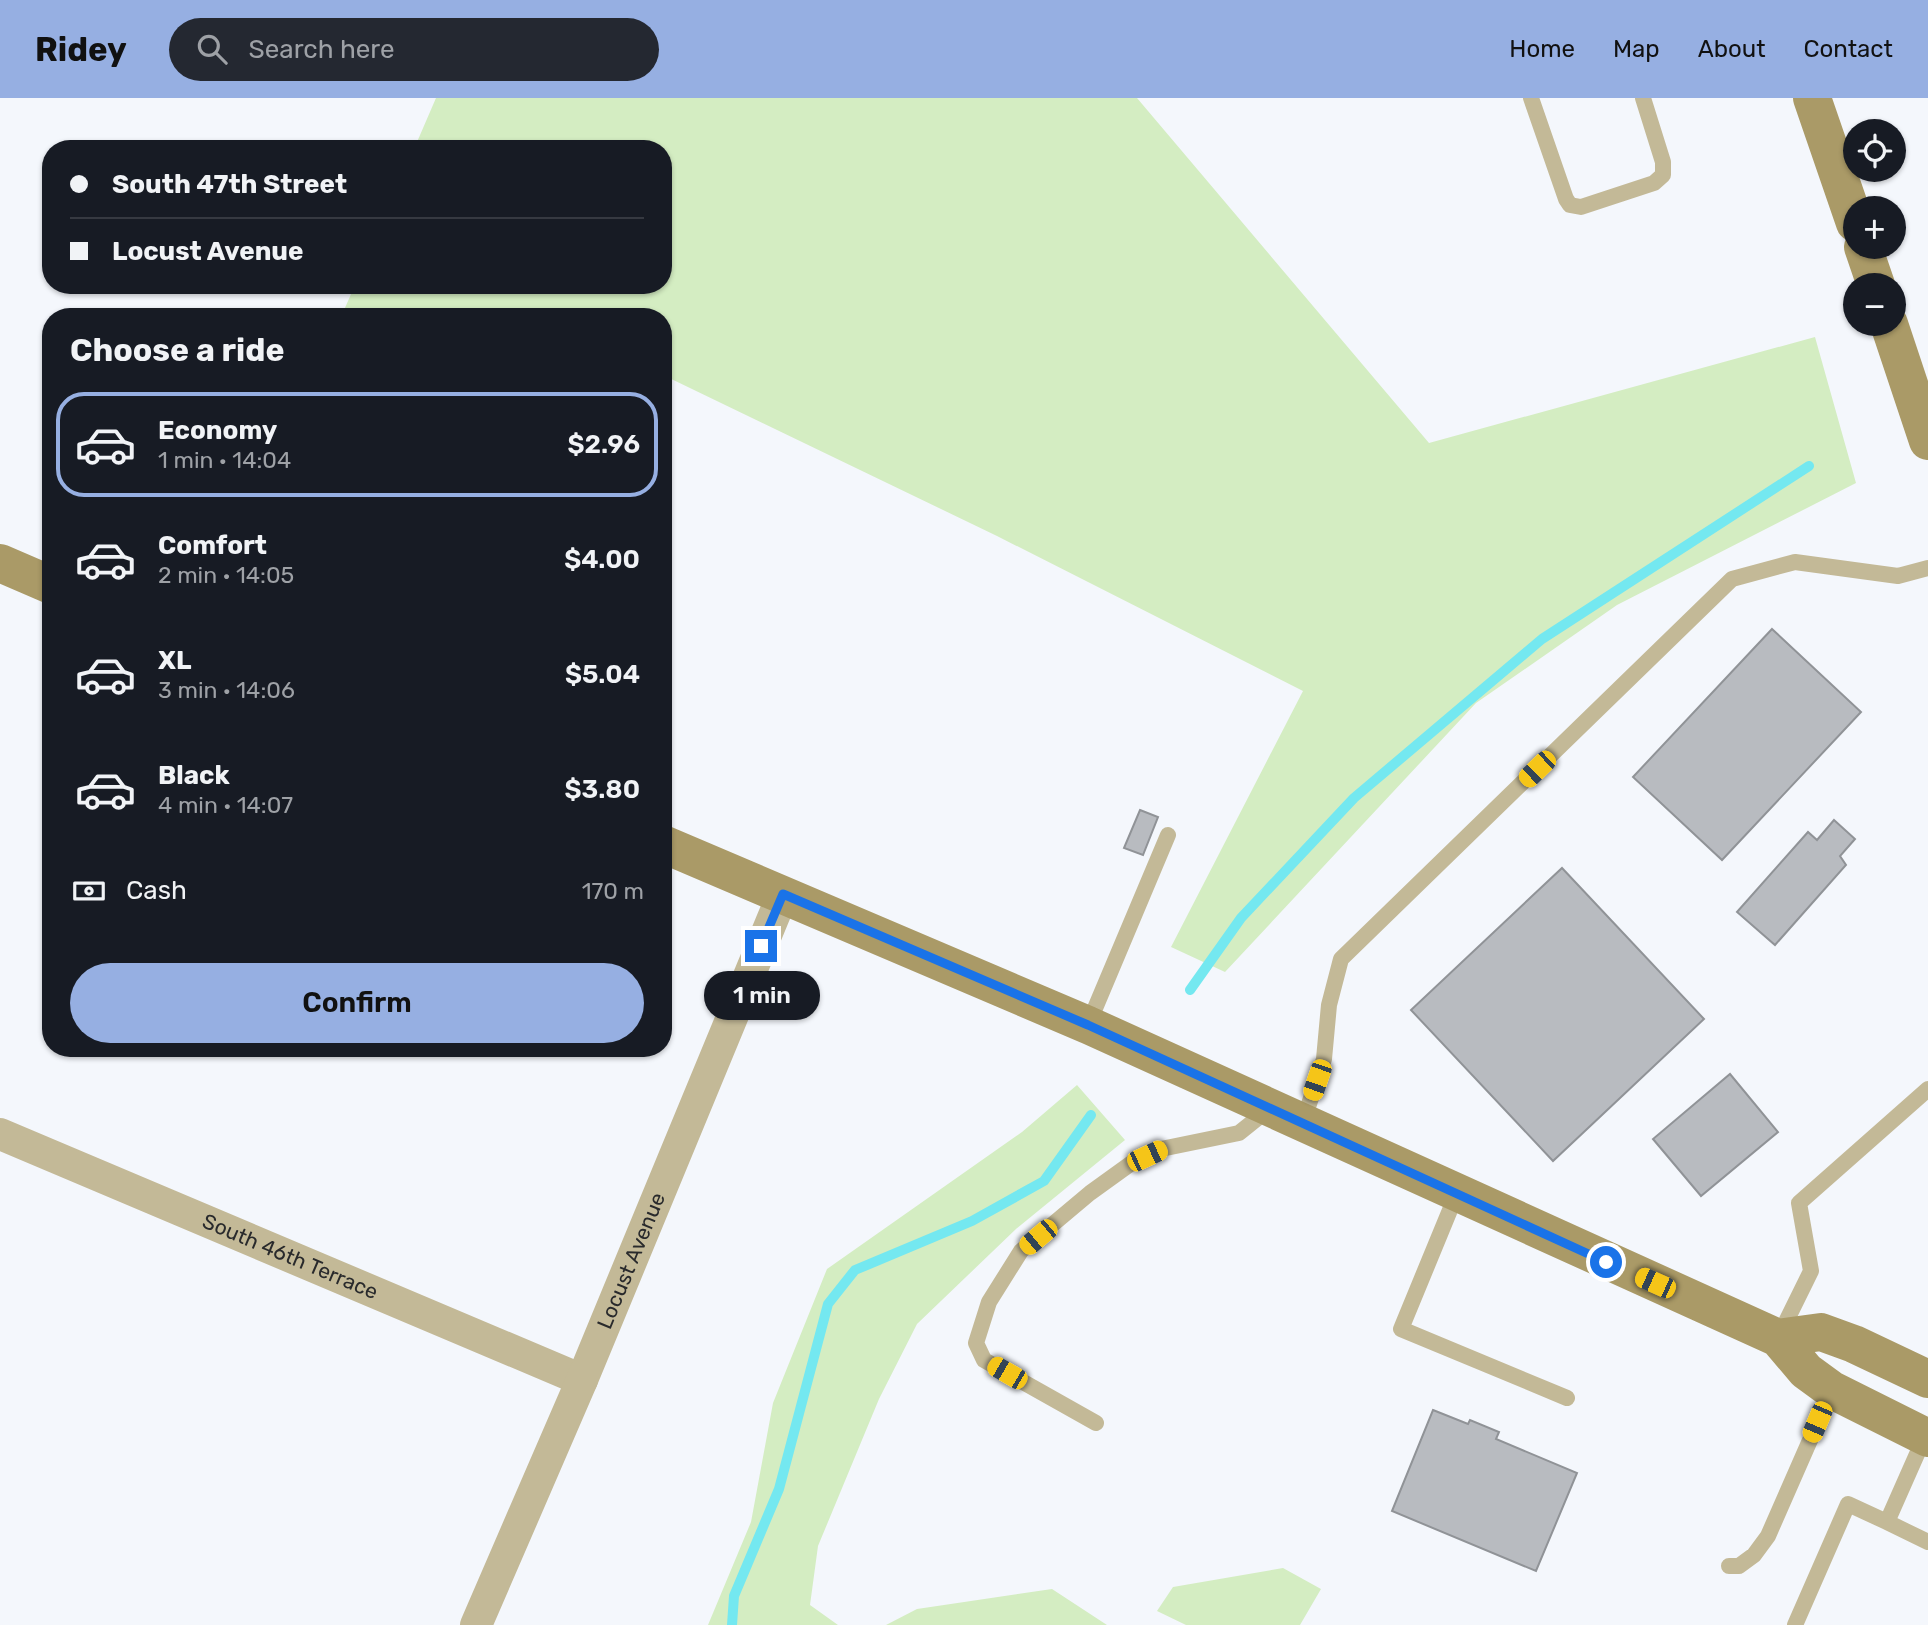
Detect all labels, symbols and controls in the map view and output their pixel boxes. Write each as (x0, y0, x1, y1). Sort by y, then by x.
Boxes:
search box (169, 18, 659, 81)
text: Ridey (35, 30, 127, 69)
icon: search (193, 30, 231, 68)
text: Search here (249, 34, 394, 65)
text: Home (1509, 35, 1575, 63)
text: Map (1613, 35, 1660, 63)
text: About (1698, 35, 1766, 63)
text: Contact (1804, 35, 1893, 63)
map controls (1843, 119, 1906, 336)
button: locate (1843, 119, 1906, 182)
text: South 47th Street (112, 169, 347, 200)
button: + (1843, 196, 1906, 259)
text: Locust Avenue (112, 236, 303, 267)
button: − (1843, 273, 1906, 336)
text: Choose a ride (70, 331, 284, 369)
icon: car (74, 413, 137, 476)
text: Economy (158, 415, 277, 446)
text: $2.96 (568, 429, 640, 460)
text: 1 min · 14:04 (158, 446, 291, 474)
icon: car (74, 528, 137, 591)
text: Comfort (158, 530, 267, 561)
text: $4.00 (564, 544, 640, 575)
text: 2 min · 14:05 (158, 561, 294, 589)
icon: car (74, 643, 137, 706)
text: XL (158, 645, 191, 676)
text: $5.04 (565, 659, 640, 690)
text: 3 min · 14:06 (158, 676, 295, 704)
car (1515, 747, 1560, 791)
icon: car (74, 758, 137, 821)
text: Black (158, 760, 230, 791)
text: $3.80 (565, 774, 640, 805)
text: 4 min · 14:07 (158, 791, 293, 819)
icon: cash (70, 872, 108, 910)
text: Cash (126, 875, 187, 906)
text: 170 m (582, 877, 644, 905)
route end (745, 930, 777, 962)
button: Confirm (70, 963, 644, 1043)
callout: 1 min (703, 970, 819, 1020)
text: 1 min (733, 981, 791, 1009)
car (1301, 1057, 1334, 1103)
car (1124, 1138, 1171, 1174)
street label: Locust Avenue (592, 1189, 670, 1332)
street label: South 46th Terrace (199, 1208, 382, 1304)
car (1016, 1215, 1061, 1259)
route start (1590, 1246, 1622, 1278)
car (1632, 1265, 1679, 1301)
car (984, 1353, 1031, 1393)
car (1800, 1399, 1835, 1445)

